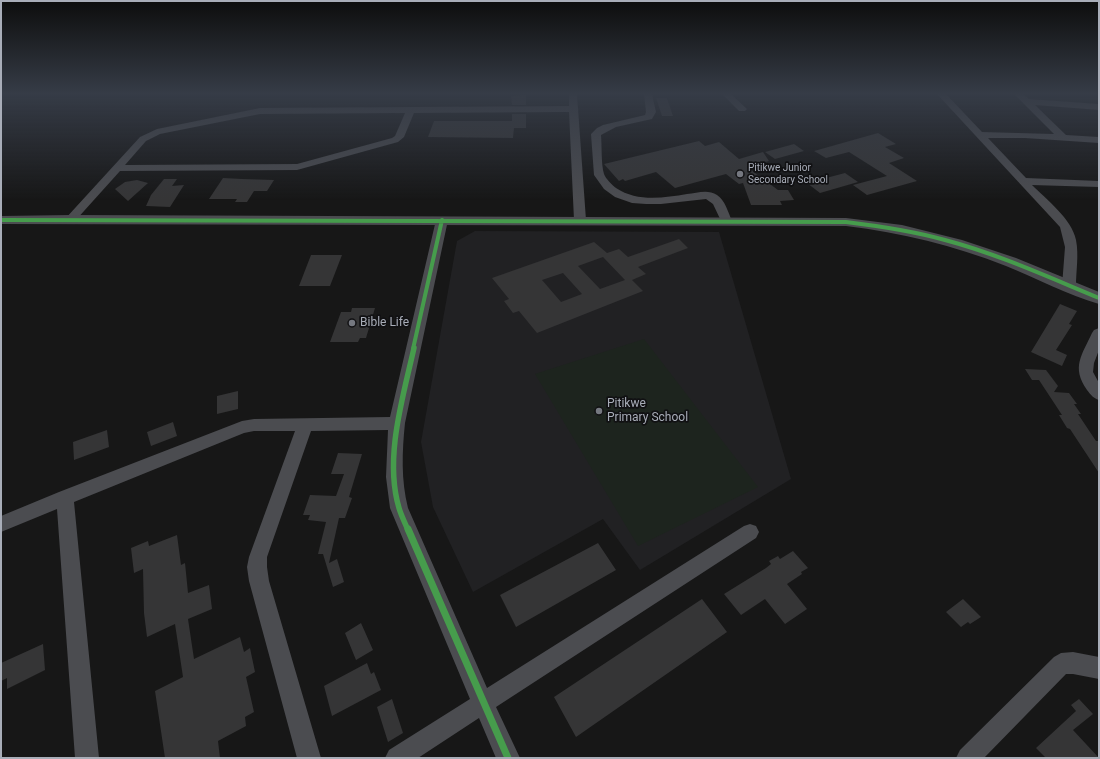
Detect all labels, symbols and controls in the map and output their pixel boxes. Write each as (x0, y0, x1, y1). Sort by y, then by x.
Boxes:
place label: Pitikwe Junior Secondary School (748, 162, 828, 186)
marker: Pitikwe Junior Secondary School (735, 169, 745, 179)
place label: Bible Life (360, 316, 409, 330)
marker: Bible Life (347, 318, 357, 328)
place label: Pitikwe Primary School (607, 397, 688, 425)
marker: Pitikwe Primary School (594, 406, 604, 416)

